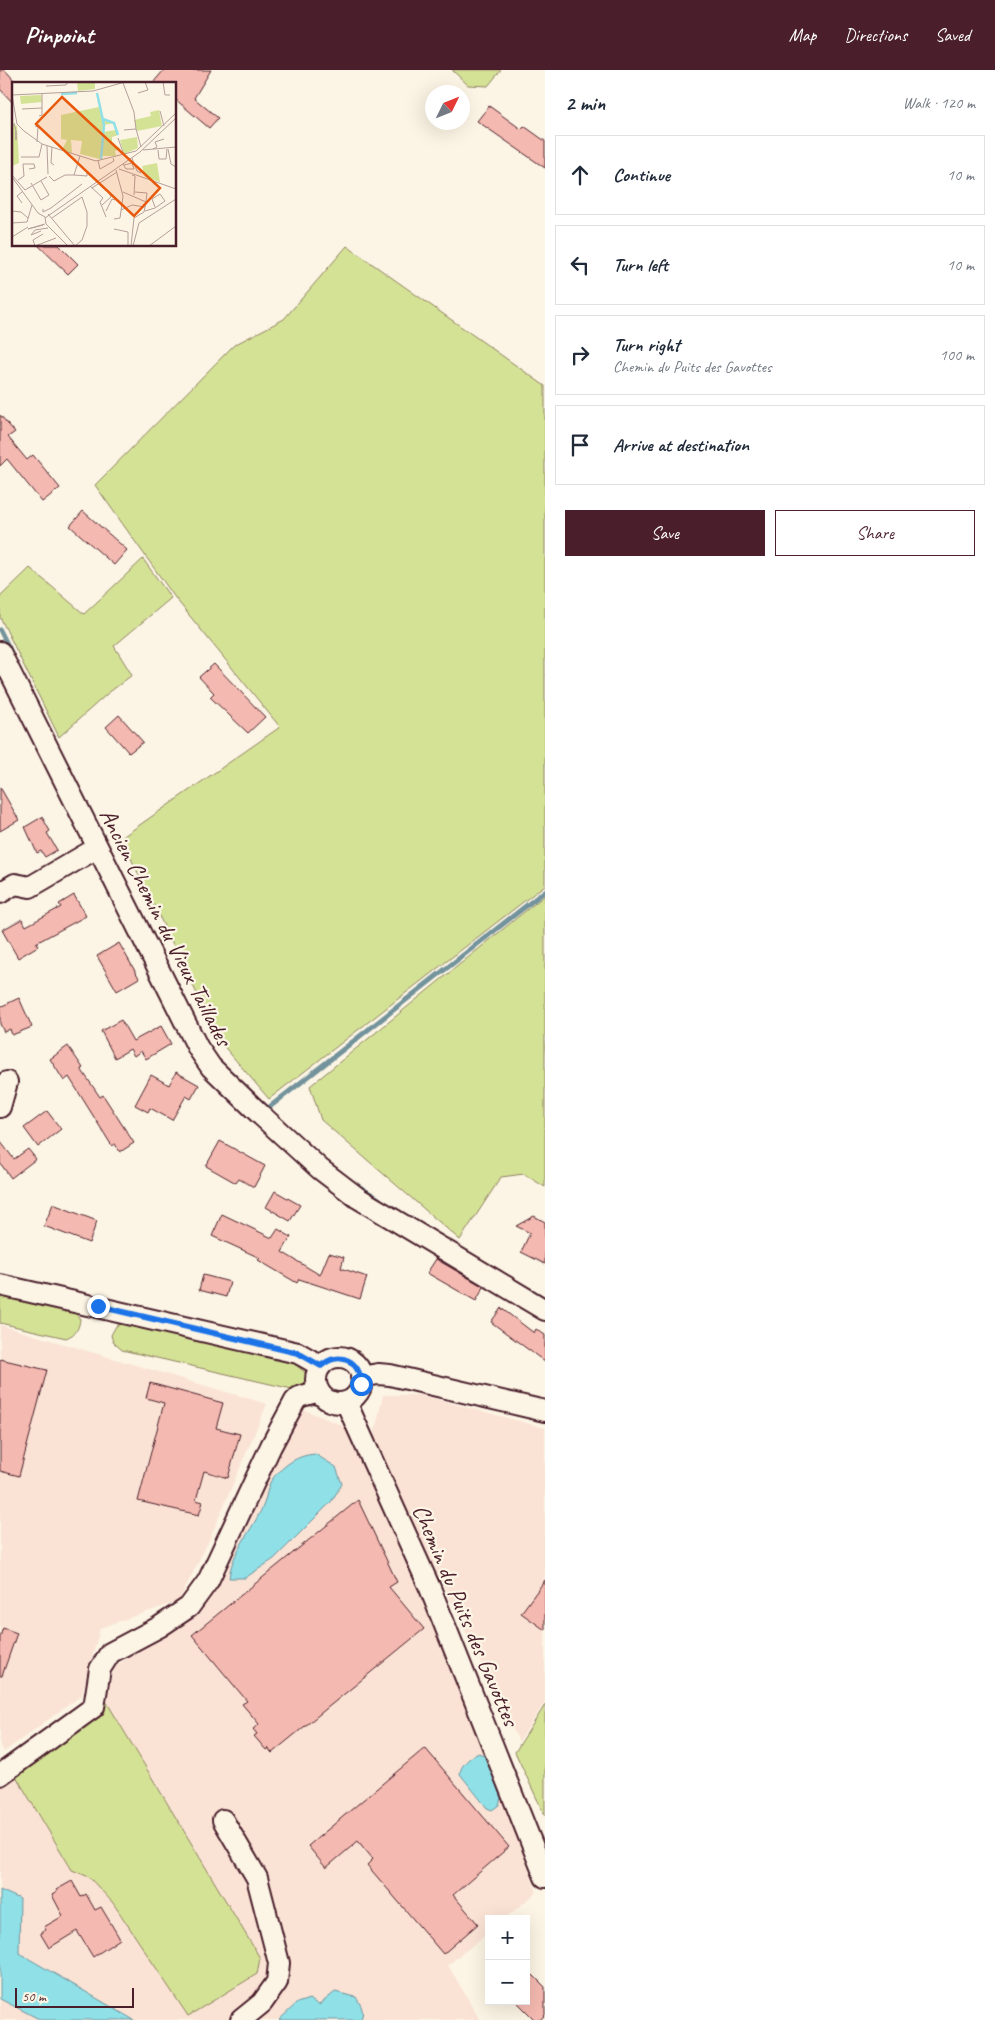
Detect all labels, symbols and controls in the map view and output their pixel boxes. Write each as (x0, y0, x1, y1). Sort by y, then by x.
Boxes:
text: Pinpoint (25, 20, 94, 50)
text: Map (789, 24, 816, 46)
text: Directions (844, 24, 907, 46)
text: Saved (935, 24, 970, 46)
inset map (12, 82, 176, 246)
north arrow (425, 85, 470, 130)
text: 2 min (565, 90, 605, 116)
text: Walk · 120 m (903, 93, 975, 113)
icon: ahead (566, 161, 594, 189)
text: Continue (613, 163, 670, 187)
text: 10 m (947, 165, 974, 185)
icon: left (566, 251, 594, 279)
text: Turn left (613, 253, 668, 277)
text: 10 m (947, 255, 974, 275)
text: Turn right (613, 333, 680, 357)
icon: right (566, 341, 594, 369)
text: 100 m (940, 345, 974, 365)
text: Chemin du Puits des Gavottes (613, 357, 771, 377)
icon: arrive (566, 431, 594, 459)
text: Arrive at destination (613, 433, 749, 457)
button: Save (565, 510, 765, 556)
button: Share (775, 510, 975, 556)
street label: Ancien Chemin du Vieux Taillades (93, 803, 240, 1053)
route end (87, 1295, 110, 1318)
route start (350, 1373, 373, 1396)
street label: Chemin du Puits des Gavottes (406, 1500, 527, 1732)
map controls (485, 1915, 530, 2005)
button: + (485, 1915, 530, 1960)
button: − (485, 1960, 530, 2005)
scale bar (15, 1985, 134, 2008)
text: 50 m (22, 1988, 46, 2005)

